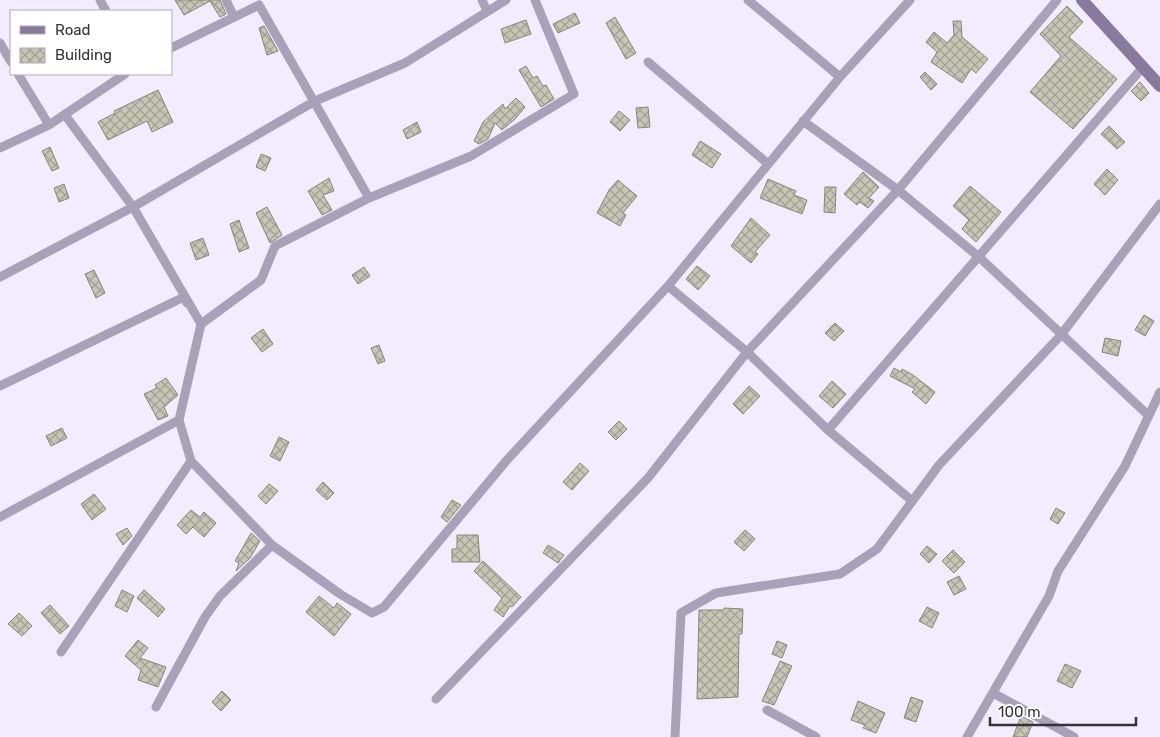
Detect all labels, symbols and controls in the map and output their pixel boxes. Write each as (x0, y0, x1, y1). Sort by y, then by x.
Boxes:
legend (10, 10, 172, 75)
text: Road (55, 21, 91, 39)
text: Building (55, 46, 112, 64)
scale bar (990, 694, 1136, 726)
text: 100 m (998, 703, 1040, 721)

